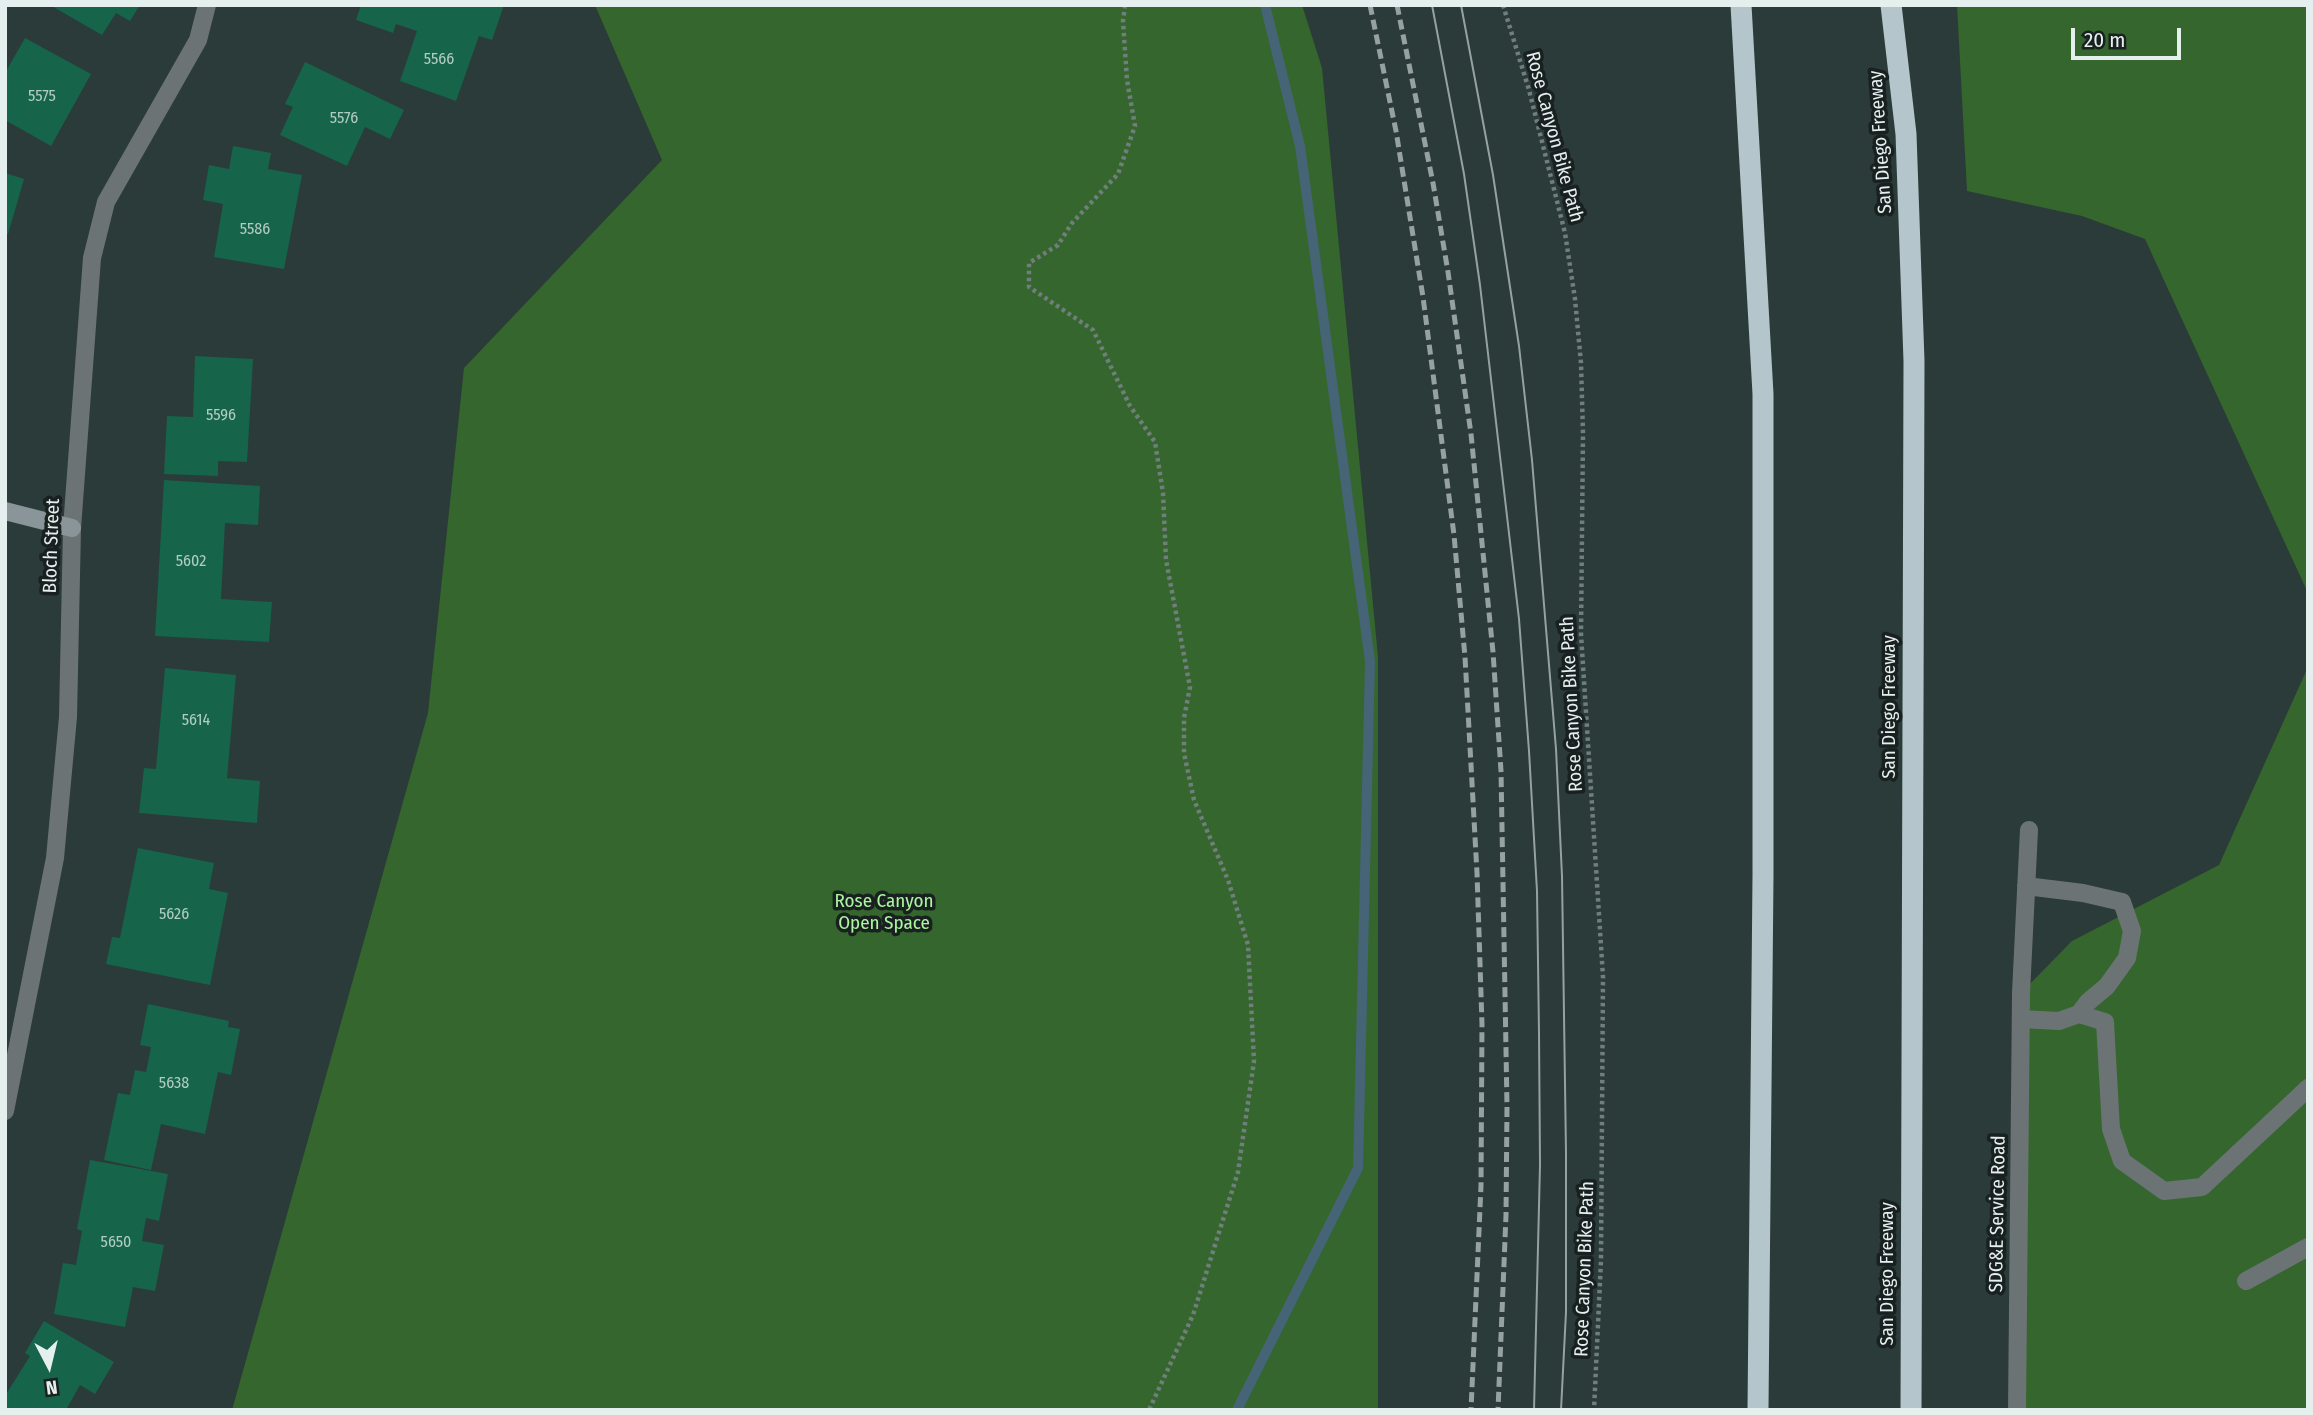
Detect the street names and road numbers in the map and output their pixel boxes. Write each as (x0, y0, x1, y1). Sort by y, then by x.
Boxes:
street label: Rose Canyon Bike Path (1520, 49, 1588, 225)
street label: San Diego Freeway (1865, 70, 1897, 214)
street label: Bloch Street (39, 498, 65, 594)
street label: Rose Canyon Bike Path (1556, 616, 1588, 792)
street label: San Diego Freeway (1879, 635, 1901, 779)
street label: SDG&E Service Road (1985, 1135, 2011, 1293)
street label: Rose Canyon Bike Path (1571, 1181, 1599, 1357)
street label: San Diego Freeway (1877, 1202, 1899, 1346)

